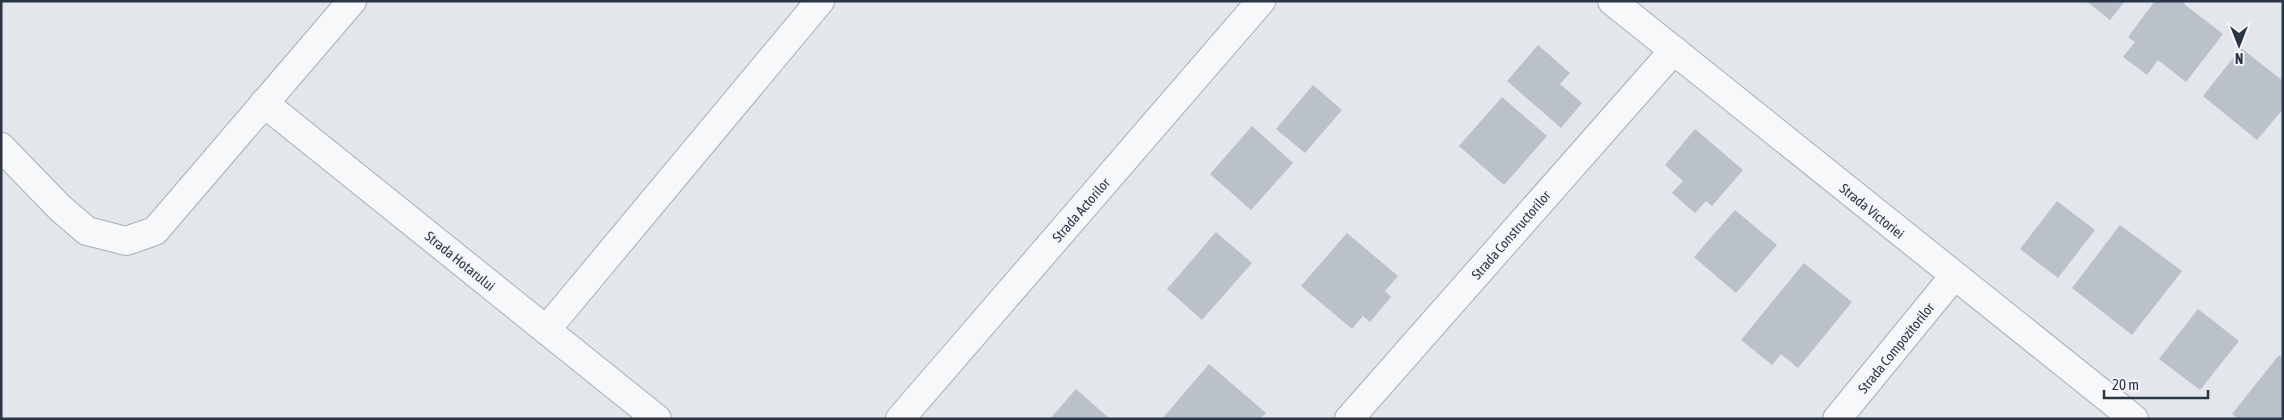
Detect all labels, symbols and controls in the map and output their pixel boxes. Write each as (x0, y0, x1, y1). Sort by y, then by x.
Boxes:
north arrow (2214, 20, 2264, 70)
text: N (2235, 50, 2243, 66)
street label: Strada Actorilor (1049, 174, 1114, 245)
street label: Strada Victoriei (1837, 180, 1907, 242)
street label: Strada Constructorilor (1468, 187, 1554, 283)
street label: Strada Hotarului (422, 228, 498, 294)
street label: Strada Compozitorilor (1855, 299, 1938, 396)
scale bar (2104, 368, 2208, 400)
text: 20 m (2112, 376, 2139, 393)

